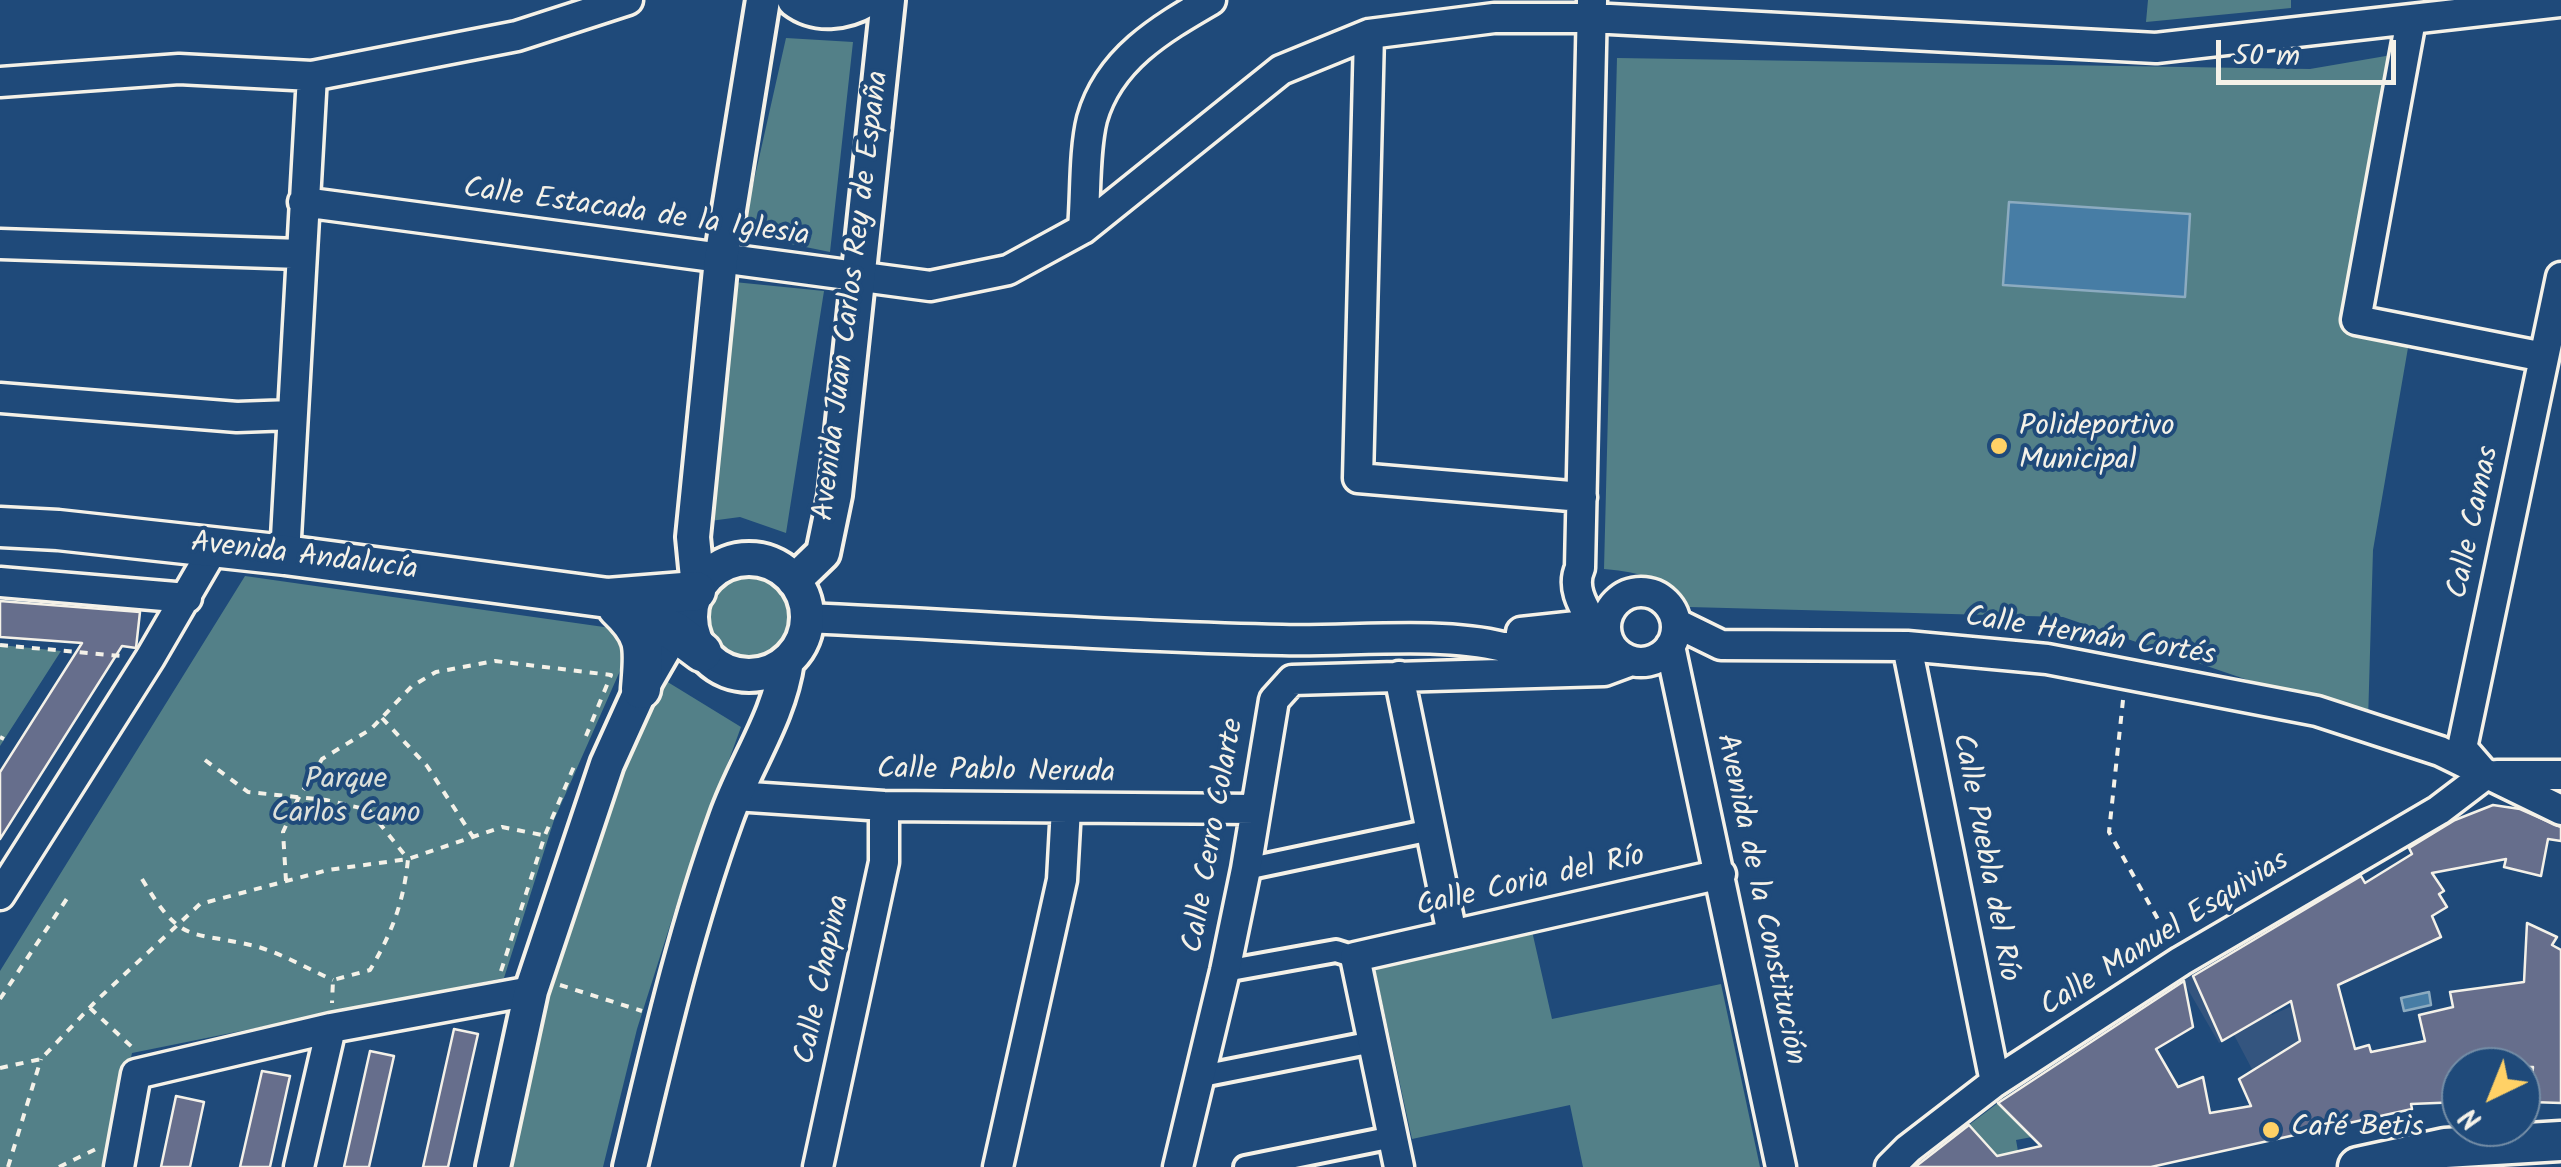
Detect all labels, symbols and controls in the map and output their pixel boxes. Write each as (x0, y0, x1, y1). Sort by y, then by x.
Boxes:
scale bar (2221, 20, 2401, 82)
text: 50 m (2233, 33, 2300, 81)
street label: Avenida Juan Carlos Rey de España (809, 69, 899, 523)
street label: Calle Estacada de la Iglesia (461, 173, 811, 257)
place label: Polideportivo Municipal (2019, 411, 2175, 482)
marker: Polideportivo Municipal (1988, 435, 2010, 457)
street label: Calle Camas (2442, 443, 2510, 603)
street label: Avenida Andalucía (189, 527, 419, 591)
street label: Calle Hernán Cortés (1962, 601, 2218, 677)
street label: Calle Cerro Colarte (1178, 716, 1254, 956)
street label: Avenida de la Constitución (1705, 731, 1811, 1069)
street label: Calle Puebla del Río (1941, 731, 2025, 985)
street label: Calle Pablo Neruda (876, 754, 1116, 794)
park label: Parque Carlos Cano (271, 764, 421, 834)
street label: Calle Coria del Río (1413, 840, 1649, 928)
street label: Calle Manuel Esquivias (2035, 845, 2297, 1027)
street label: Calle Chapina (790, 892, 860, 1068)
north arrow (2441, 1047, 2541, 1147)
text: N (2450, 1095, 2493, 1140)
place label: Café Betis (2291, 1112, 2424, 1148)
marker: Café Betis (2260, 1119, 2282, 1141)

